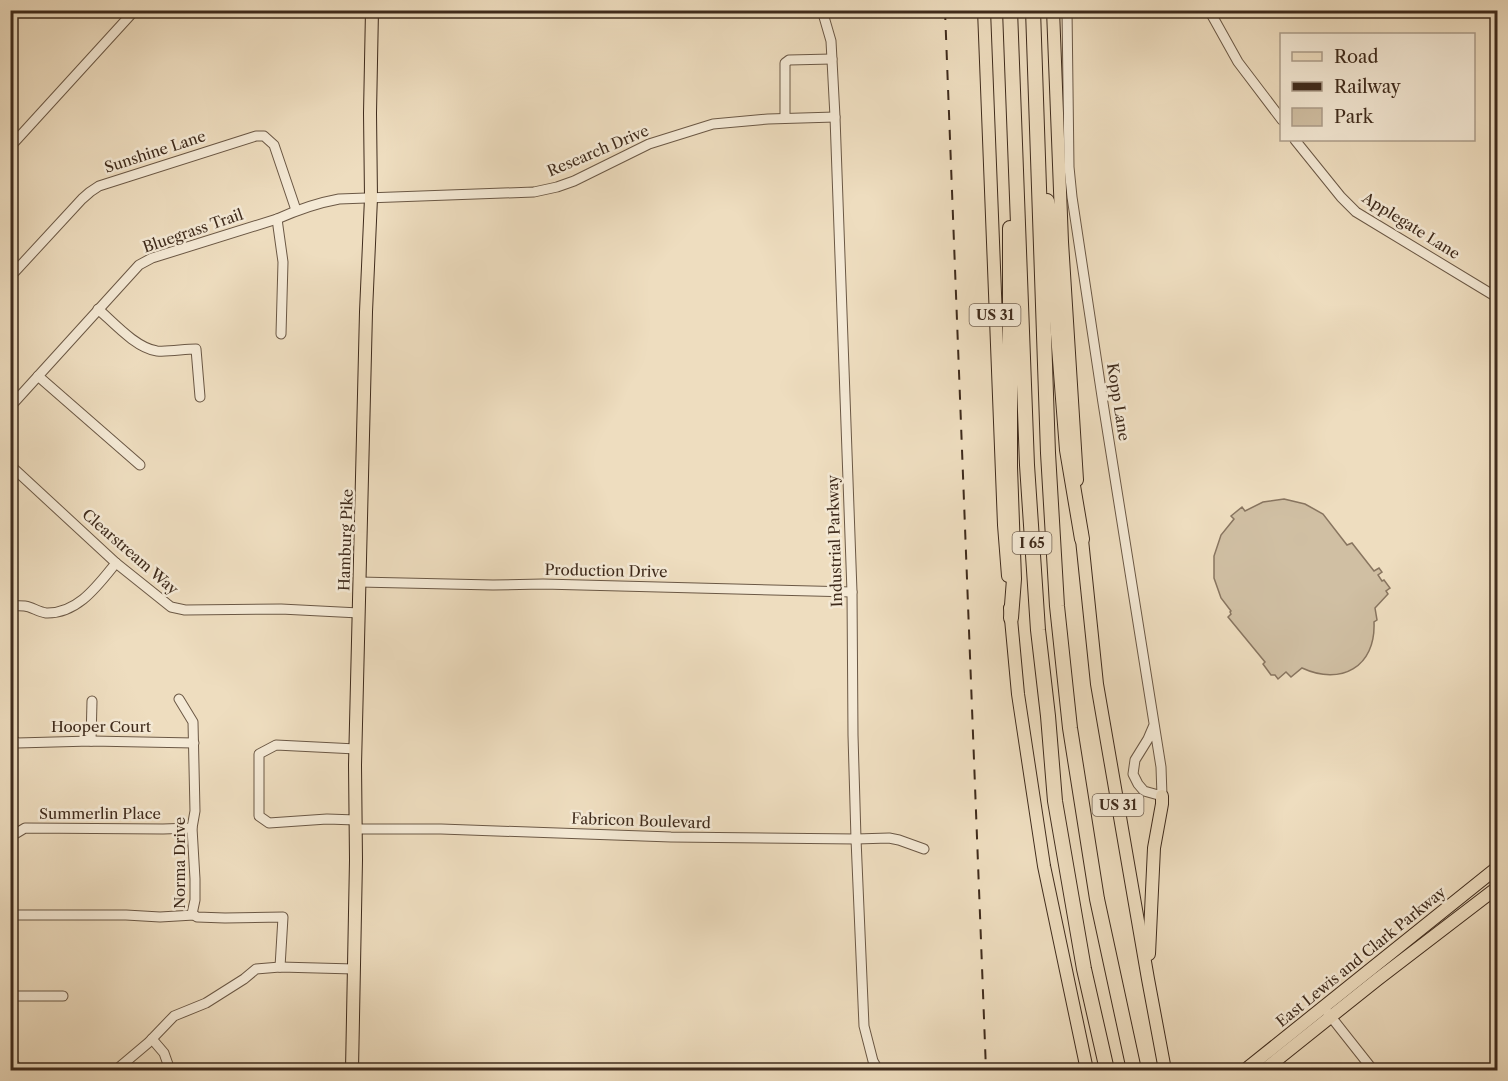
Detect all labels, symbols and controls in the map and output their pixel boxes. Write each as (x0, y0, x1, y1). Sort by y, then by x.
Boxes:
legend (1280, 33, 1475, 141)
text: Road (1334, 46, 1379, 68)
text: Railway (1334, 76, 1402, 98)
text: Park (1334, 106, 1375, 128)
street label: Research Drive (544, 121, 651, 180)
street label: Sunshine Lane (102, 126, 208, 177)
street label: Applegate Lane (1358, 187, 1464, 263)
street label: Bluegrass Trail (140, 204, 246, 257)
road number: US 31 (970, 304, 1020, 326)
street label: Kopp Lane (1103, 362, 1134, 442)
street label: Industrial Parkway (823, 474, 846, 608)
street label: Hamburg Pike (334, 489, 357, 591)
street label: Clearstream Way (78, 505, 183, 599)
road number: I 65 (1012, 532, 1052, 554)
street label: Production Drive (544, 560, 668, 581)
street label: Hooper Court (51, 717, 152, 736)
road number: US 31 (1092, 794, 1144, 816)
street label: Summerlin Place (39, 804, 161, 823)
street label: Fabricon Boulevard (571, 809, 711, 832)
street label: Norma Drive (170, 817, 189, 909)
street label: East Lewis and Clark Parkway (1272, 882, 1450, 1031)

